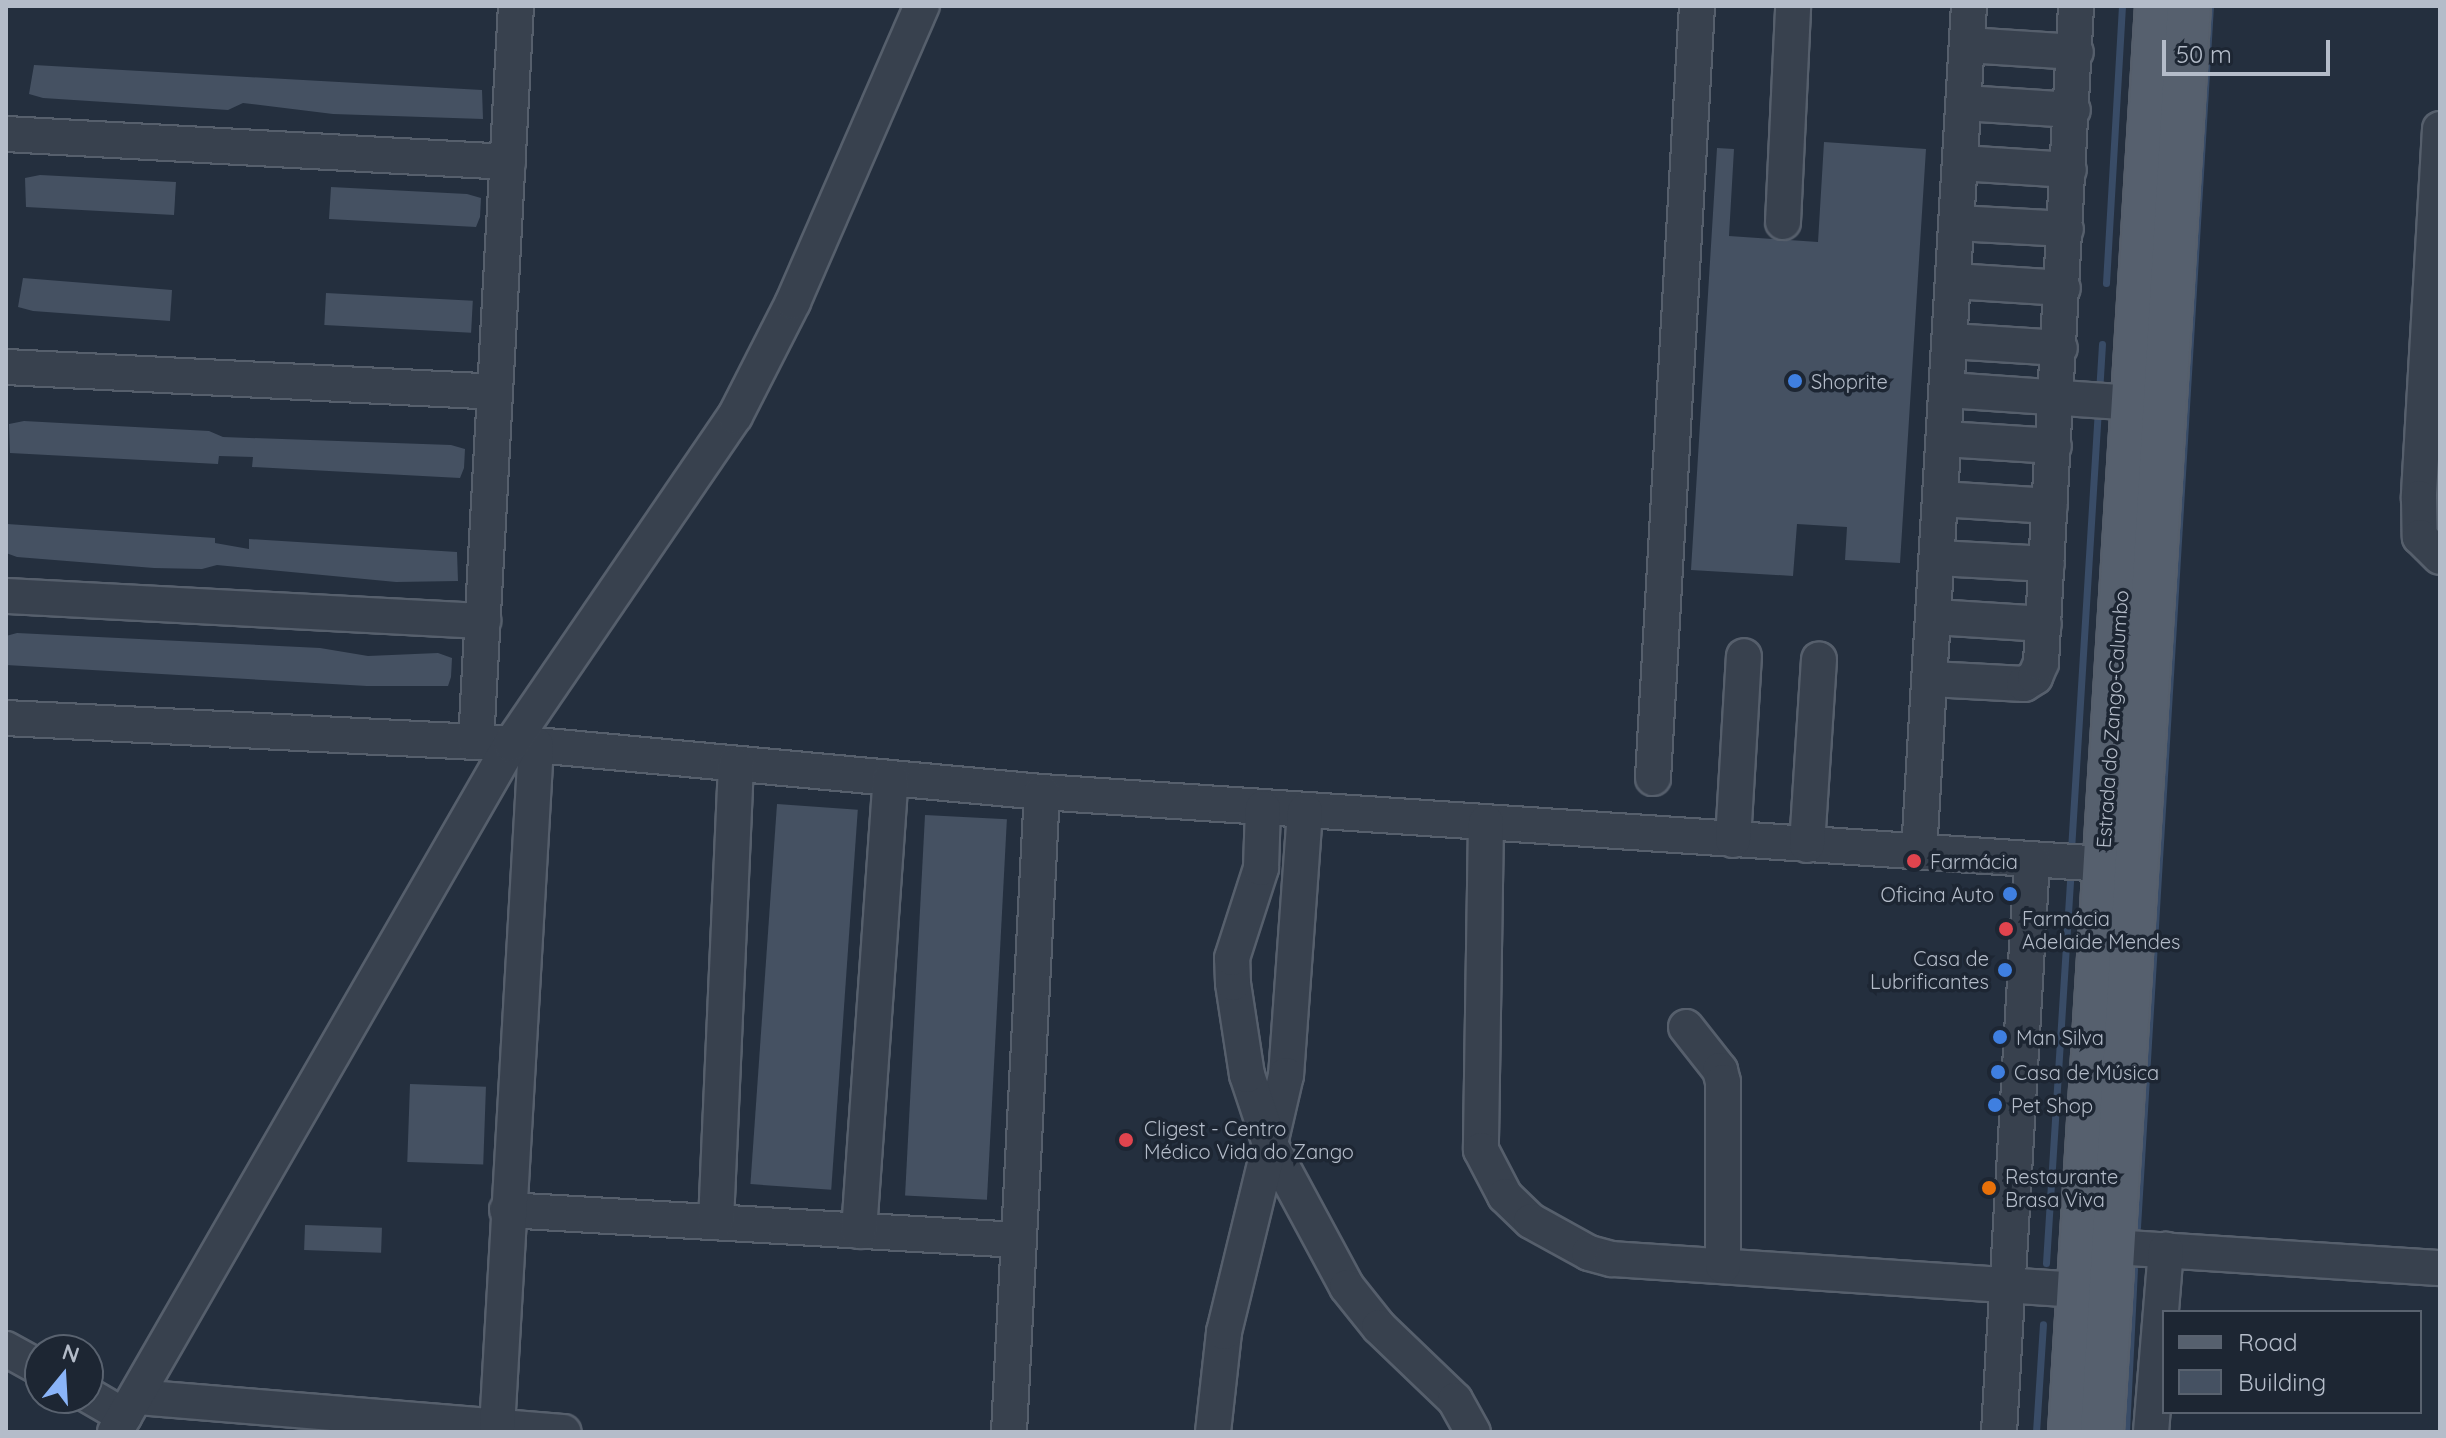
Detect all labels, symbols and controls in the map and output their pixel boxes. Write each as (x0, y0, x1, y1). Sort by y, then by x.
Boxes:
scale bar (2166, 24, 2334, 74)
text: 50 m (2176, 39, 2232, 69)
place label: Shoprite (1811, 369, 1888, 393)
marker: Shoprite (1786, 372, 1804, 390)
street label: Estrada do Zango-Calumbo (2091, 589, 2133, 849)
place label: Farmácia (1930, 849, 2018, 873)
marker: Farmácia (1905, 852, 1923, 870)
place label: Oficina Auto (1881, 882, 1994, 906)
marker: Oficina Auto (2001, 885, 2019, 903)
place label: Farmácia Adelaide Mendes (2022, 906, 2180, 953)
marker: Farmácia Adelaide Mendes (1997, 920, 2015, 938)
place label: Casa de Lubrificantes (1870, 946, 1989, 993)
marker: Casa de Lubrificantes (1996, 961, 2014, 979)
place label: Man Silva (2016, 1025, 2104, 1049)
marker: Man Silva (1991, 1028, 2009, 1046)
place label: Casa de Música (2014, 1060, 2159, 1084)
marker: Casa de Música (1989, 1063, 2007, 1081)
place label: Pet Shop (2011, 1093, 2093, 1117)
marker: Pet Shop (1986, 1096, 2004, 1114)
place label: Cligest - Centro Médico Vida do Zango (1144, 1116, 1354, 1163)
marker: Cligest - Centro Médico Vida do Zango (1115, 1129, 1137, 1151)
place label: Restaurante Brasa Viva (2005, 1164, 2118, 1211)
marker: Restaurante Brasa Viva (1980, 1179, 1998, 1197)
legend (2162, 1310, 2422, 1414)
text: Road (2238, 1327, 2298, 1357)
north arrow (24, 1334, 104, 1414)
text: N (59, 1337, 83, 1369)
text: Building (2238, 1367, 2326, 1397)

